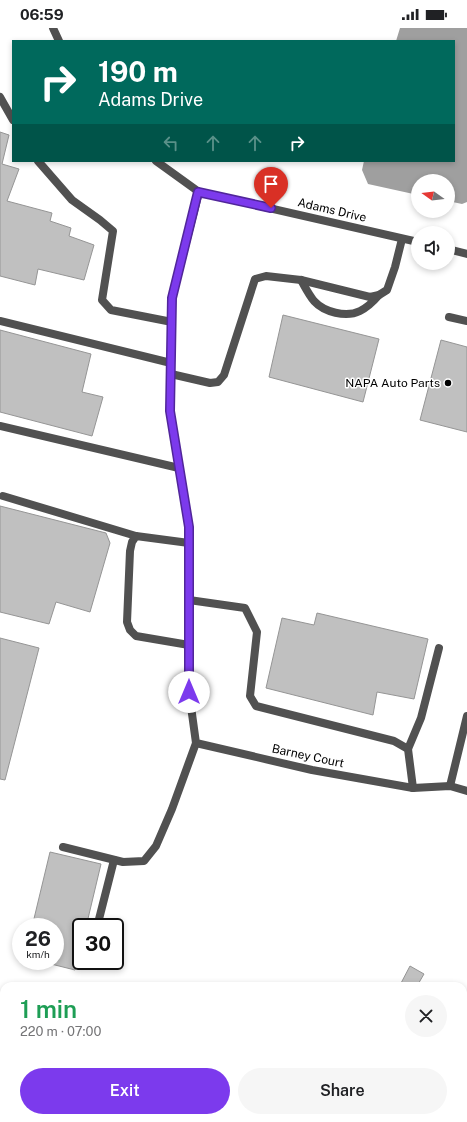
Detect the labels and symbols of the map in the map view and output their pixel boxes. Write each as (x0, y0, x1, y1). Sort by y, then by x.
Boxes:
pin (254, 167, 288, 208)
north arrow (411, 174, 455, 218)
street label: Adams Drive (296, 195, 368, 225)
place label: NAPA Auto Parts (345, 376, 440, 390)
marker: NAPA Auto Parts (443, 378, 453, 388)
position arrow (168, 671, 210, 713)
street label: Barney Court (271, 742, 346, 771)
speed limit sign: 30 (72, 918, 124, 970)

